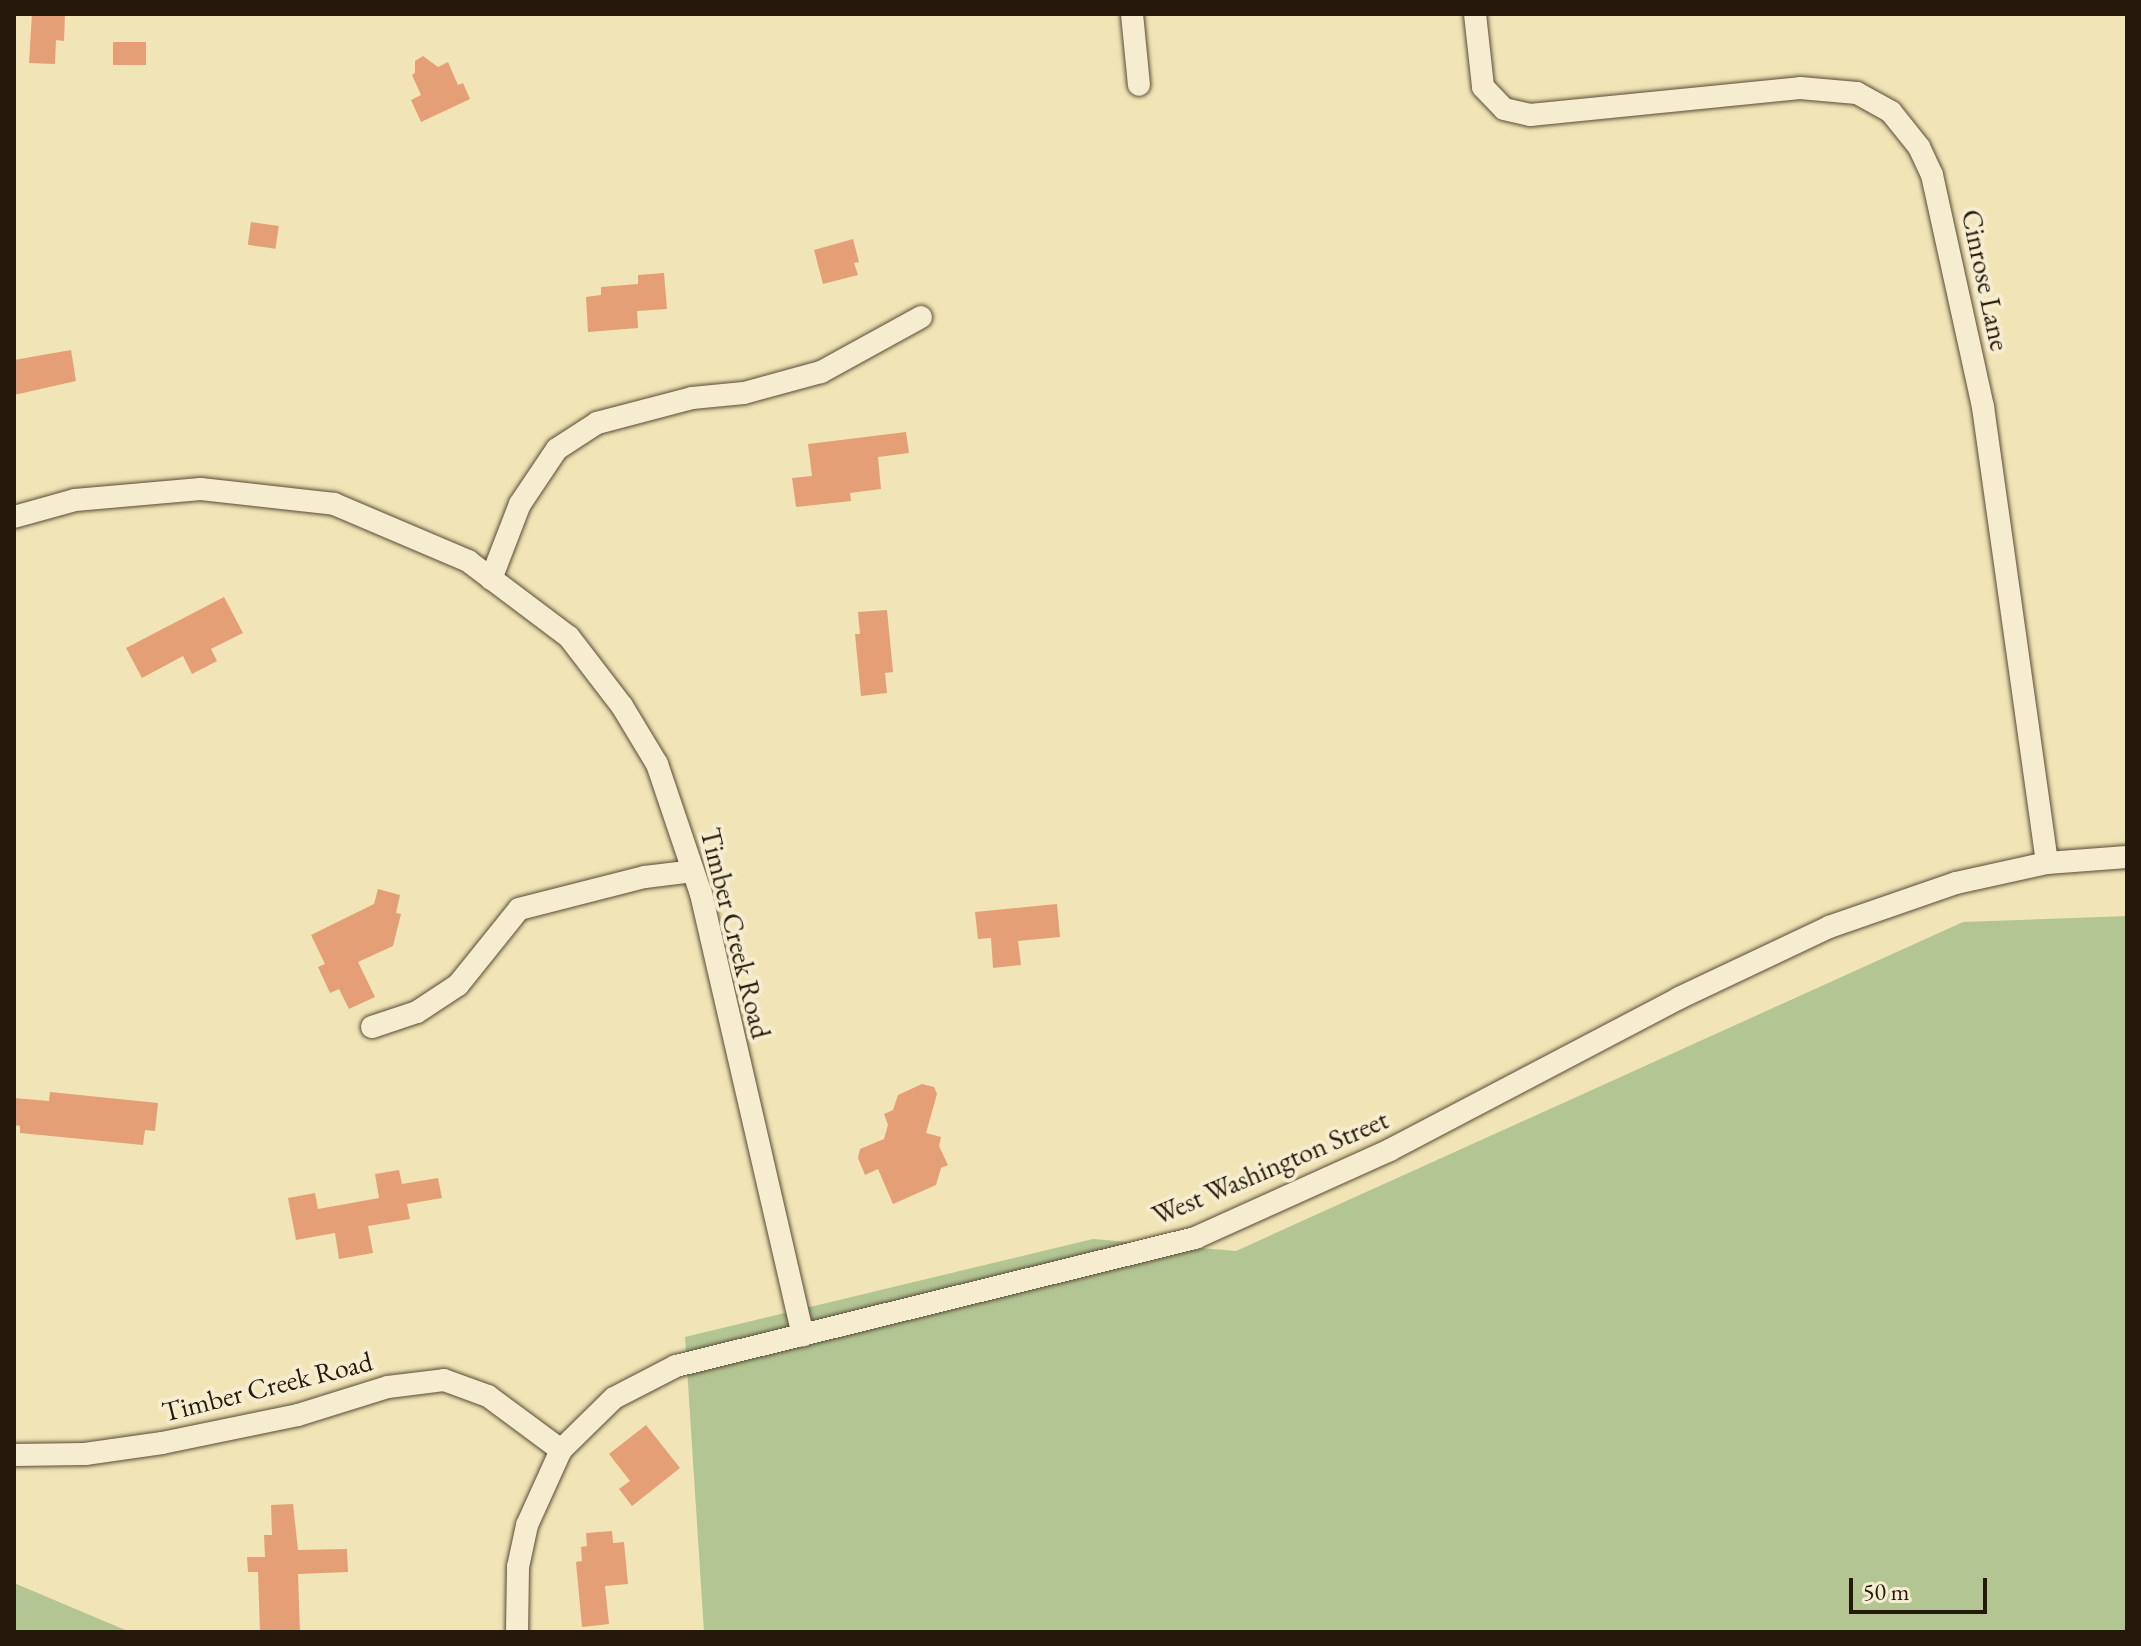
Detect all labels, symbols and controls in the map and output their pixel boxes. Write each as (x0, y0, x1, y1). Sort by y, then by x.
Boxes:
street label: Cinrose Lane (1955, 206, 2017, 354)
street label: Timber Creek Road (694, 824, 778, 1042)
street label: West Washington Street (1147, 1102, 1393, 1232)
street label: Timber Creek Road (158, 1344, 376, 1428)
scale bar (1853, 1562, 1991, 1612)
text: 50 m (1863, 1576, 1910, 1607)

